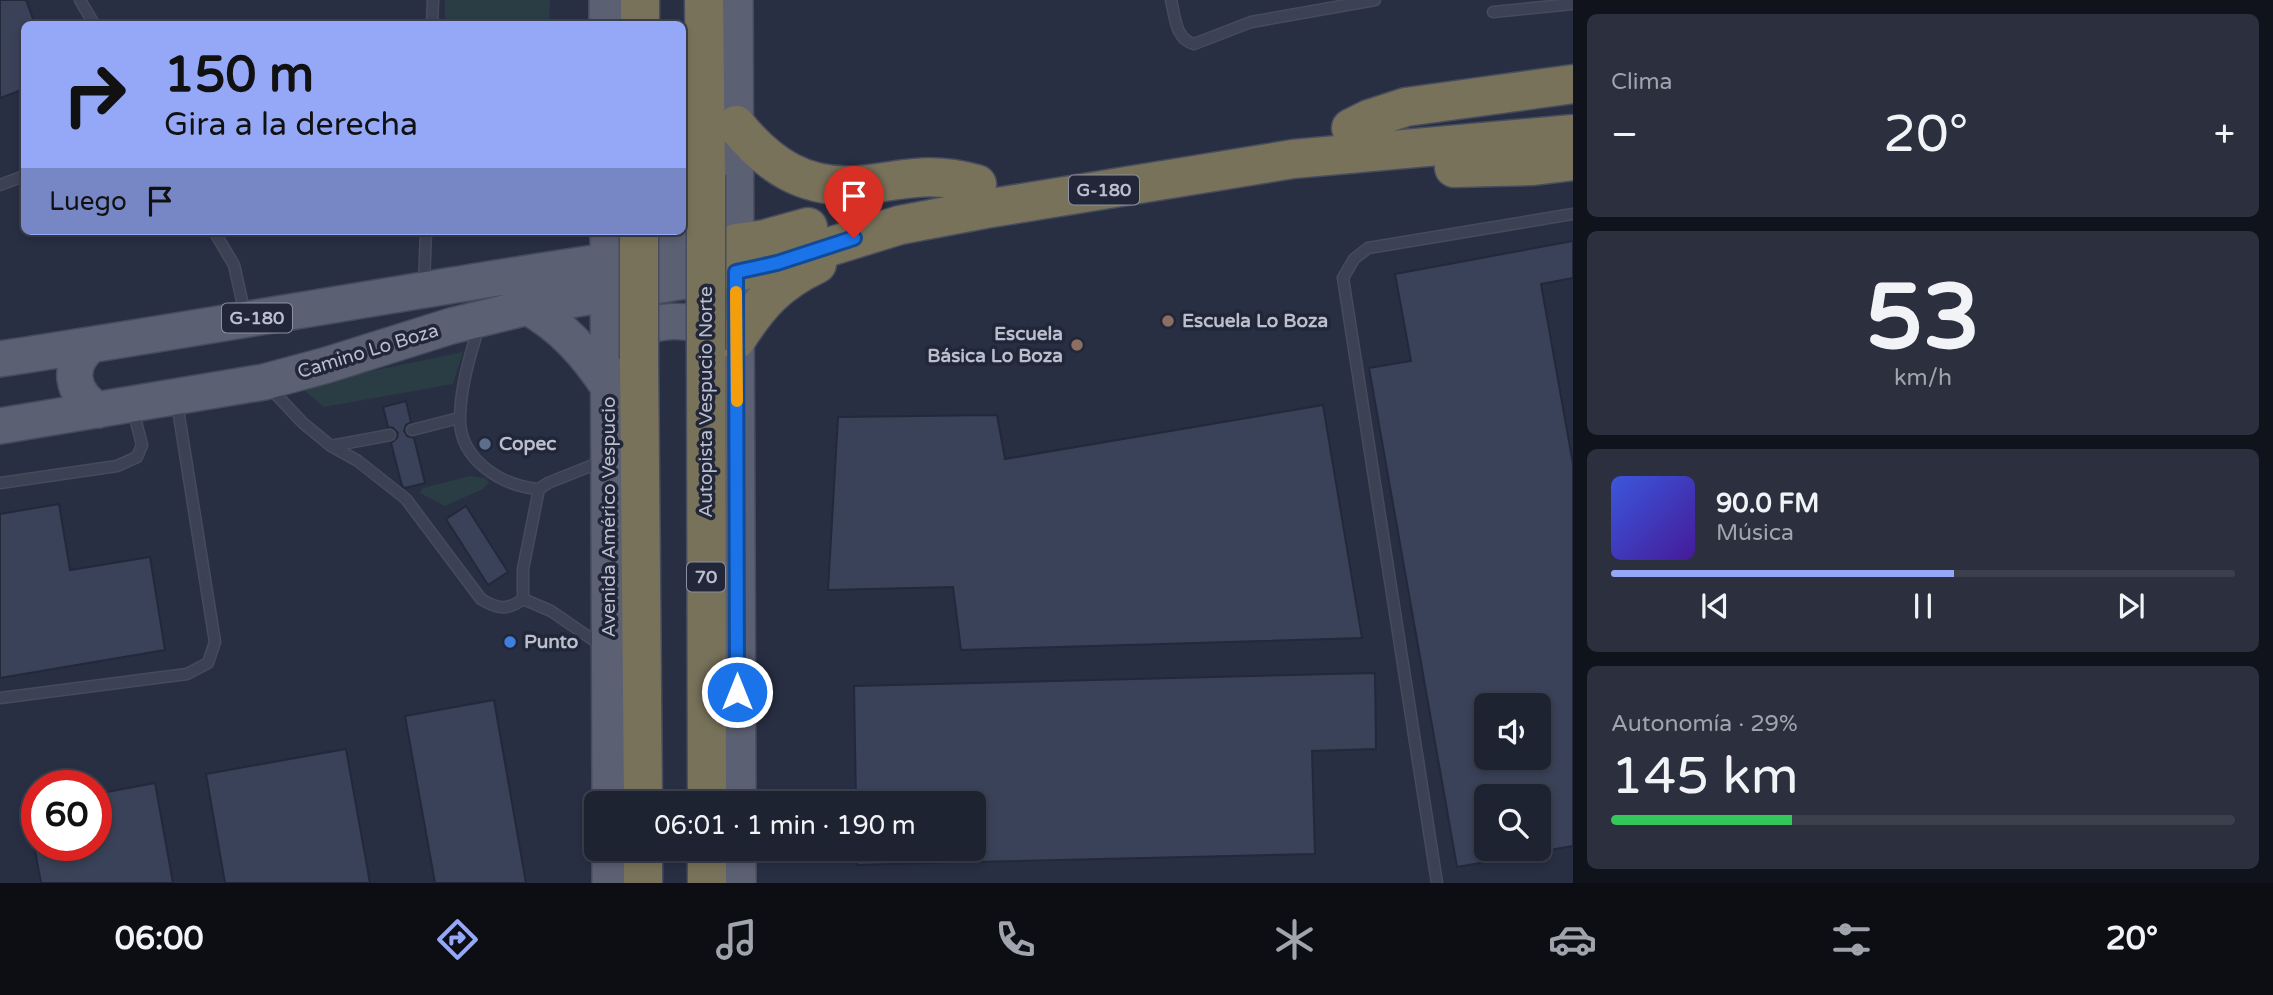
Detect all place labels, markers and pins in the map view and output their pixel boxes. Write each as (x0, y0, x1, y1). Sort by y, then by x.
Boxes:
pin (824, 166, 884, 238)
place label: Escuela Lo Boza (1182, 310, 1328, 332)
marker: Escuela Lo Boza (1160, 313, 1176, 329)
place label: Escuela Básica Lo Boza (927, 323, 1063, 367)
marker: Escuela Básica Lo Boza (1069, 337, 1085, 353)
place label: Copec (499, 433, 556, 456)
marker: Copec (477, 436, 493, 452)
place label: Punto (524, 631, 578, 653)
marker: Punto (502, 634, 518, 650)

